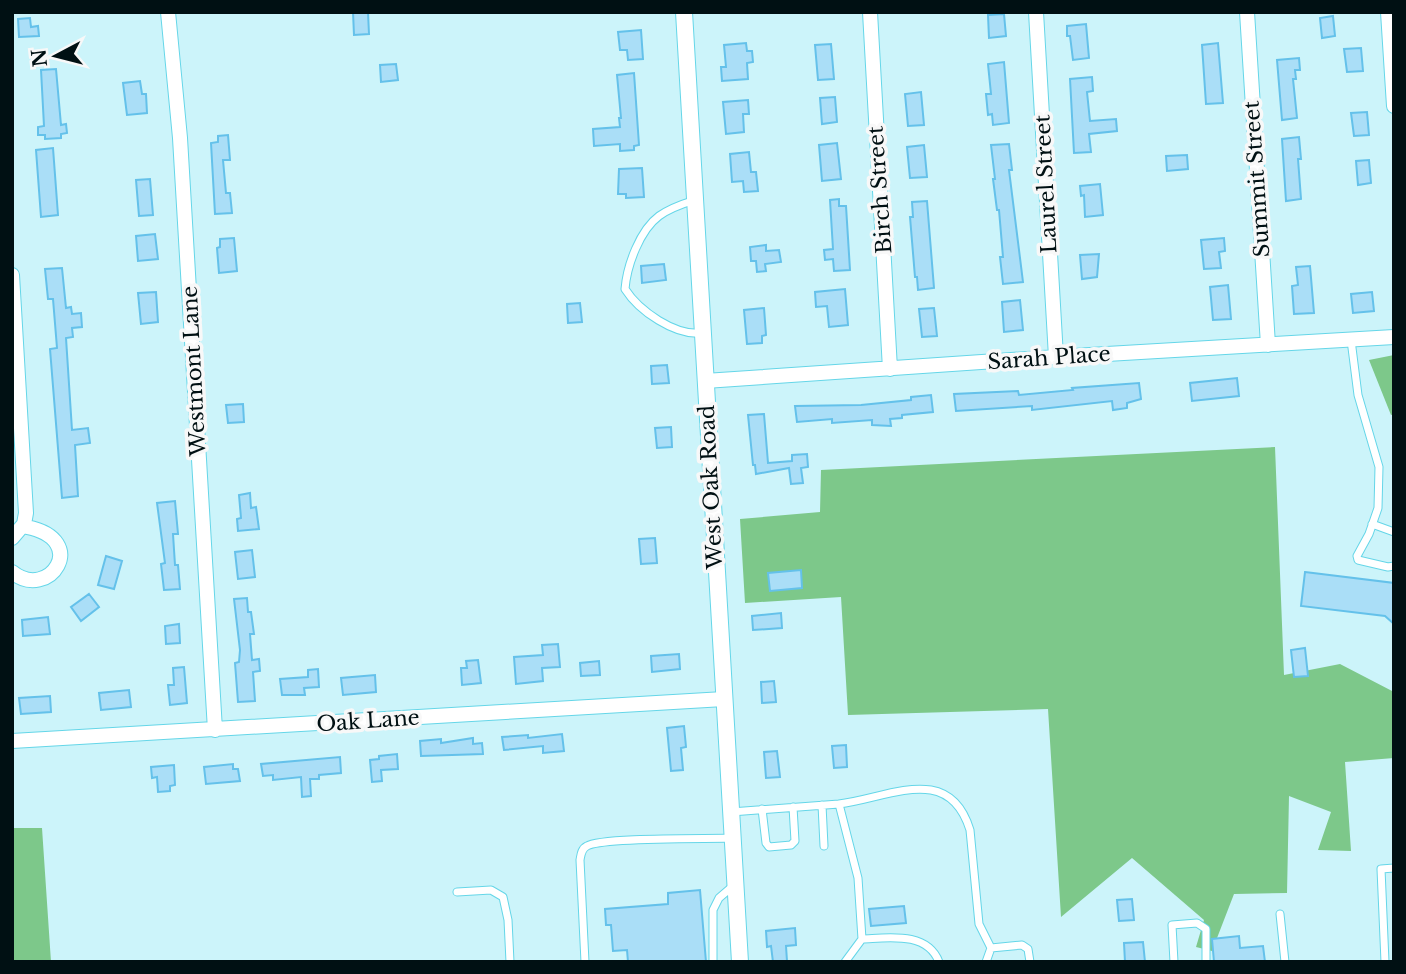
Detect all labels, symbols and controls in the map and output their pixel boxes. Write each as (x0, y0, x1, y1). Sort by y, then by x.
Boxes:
north arrow (21, 21, 91, 91)
text: N (27, 48, 52, 68)
street label: Summit Street (1239, 100, 1275, 258)
street label: Laurel Street (1029, 114, 1063, 254)
street label: Birch Street (863, 125, 897, 255)
street label: Westmont Lane (177, 285, 212, 458)
street label: Sarah Place (987, 341, 1111, 375)
street label: West Oak Road (694, 404, 728, 571)
street label: Oak Lane (316, 704, 420, 738)

